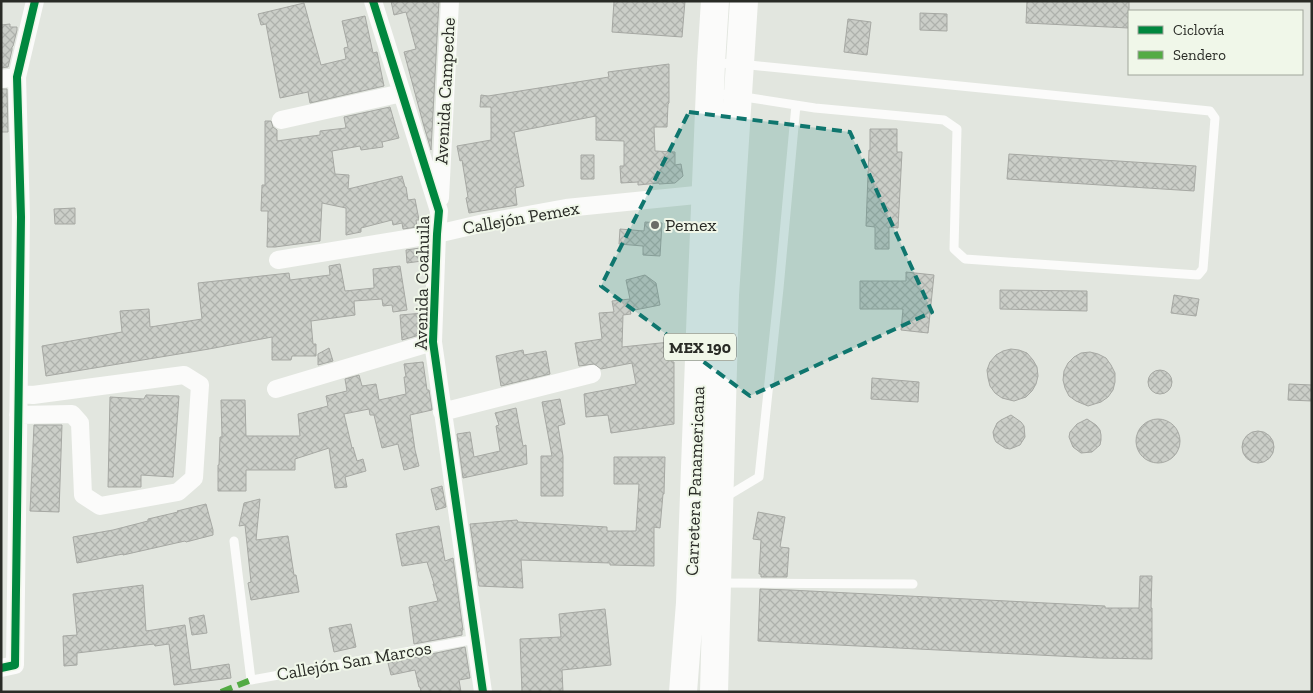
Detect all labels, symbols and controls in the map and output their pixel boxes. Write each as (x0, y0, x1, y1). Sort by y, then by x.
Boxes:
legend (1128, 10, 1303, 75)
street label: Avenida Campeche (430, 17, 460, 165)
text: Ciclovía (1173, 21, 1224, 39)
text: Sendero (1173, 46, 1226, 64)
street label: Callejón Pemex (461, 197, 581, 239)
place label: Pemex (665, 214, 716, 236)
street label: Avenida Coahuila (410, 215, 434, 350)
marker: Pemex (649, 219, 661, 231)
road number: MEX 190 (664, 334, 736, 361)
street label: Carretera Panamericana (681, 385, 709, 576)
street label: Callejón San Marcos (275, 637, 433, 685)

